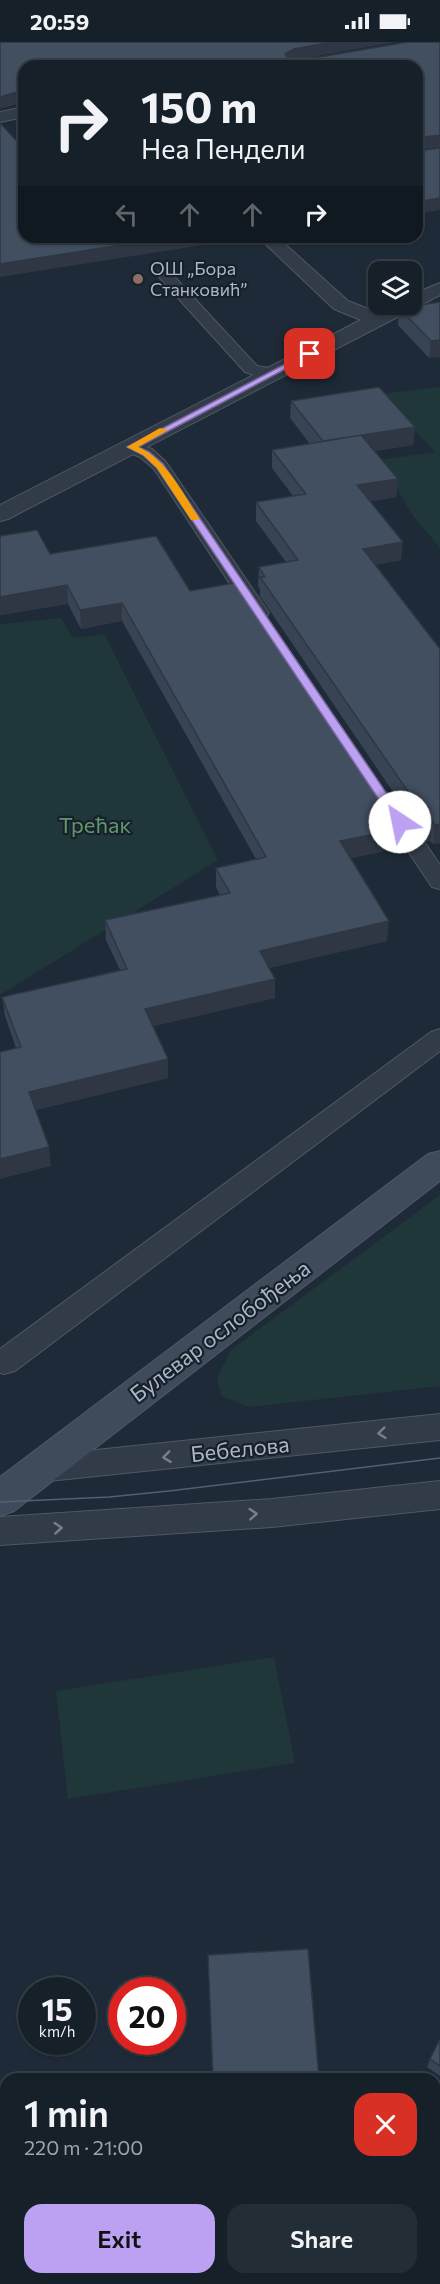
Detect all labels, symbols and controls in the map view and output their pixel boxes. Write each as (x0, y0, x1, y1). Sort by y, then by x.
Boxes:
text: 20:59 (30, 8, 89, 35)
text: 150 m (141, 80, 257, 132)
icon: right (42, 84, 120, 162)
text: Неа Пендели (141, 132, 306, 165)
icon: left (110, 198, 143, 231)
icon: ahead (173, 198, 206, 231)
icon: ahead (236, 198, 269, 231)
icon: right (299, 198, 332, 231)
place label: ОШ „Бора Станковић” (150, 257, 248, 300)
map controls (368, 261, 422, 315)
button: layers (368, 261, 422, 315)
marker: ОШ „Бора Станковић” (131, 272, 145, 286)
pin (284, 328, 335, 379)
icon: arrive (293, 337, 326, 370)
position arrow (368, 790, 432, 854)
park label: Трећак (59, 811, 132, 838)
street label: Булевар ослобођења (124, 1254, 315, 1407)
one-way arrow (377, 1426, 386, 1439)
street label: Бебелова (189, 1430, 291, 1467)
one-way arrow (163, 1450, 172, 1462)
one-way arrow (248, 1508, 257, 1521)
one-way arrow (54, 1521, 63, 1534)
speed limit sign: 20 (108, 1977, 186, 2055)
text: 15 (41, 1990, 73, 2027)
text: km/h (39, 2022, 75, 2040)
text: 1 min (24, 2090, 109, 2134)
button: close (354, 2093, 417, 2156)
text: 220 m · 21:00 (24, 2135, 143, 2159)
button: Exit (24, 2204, 215, 2273)
button: Share (227, 2204, 417, 2273)

